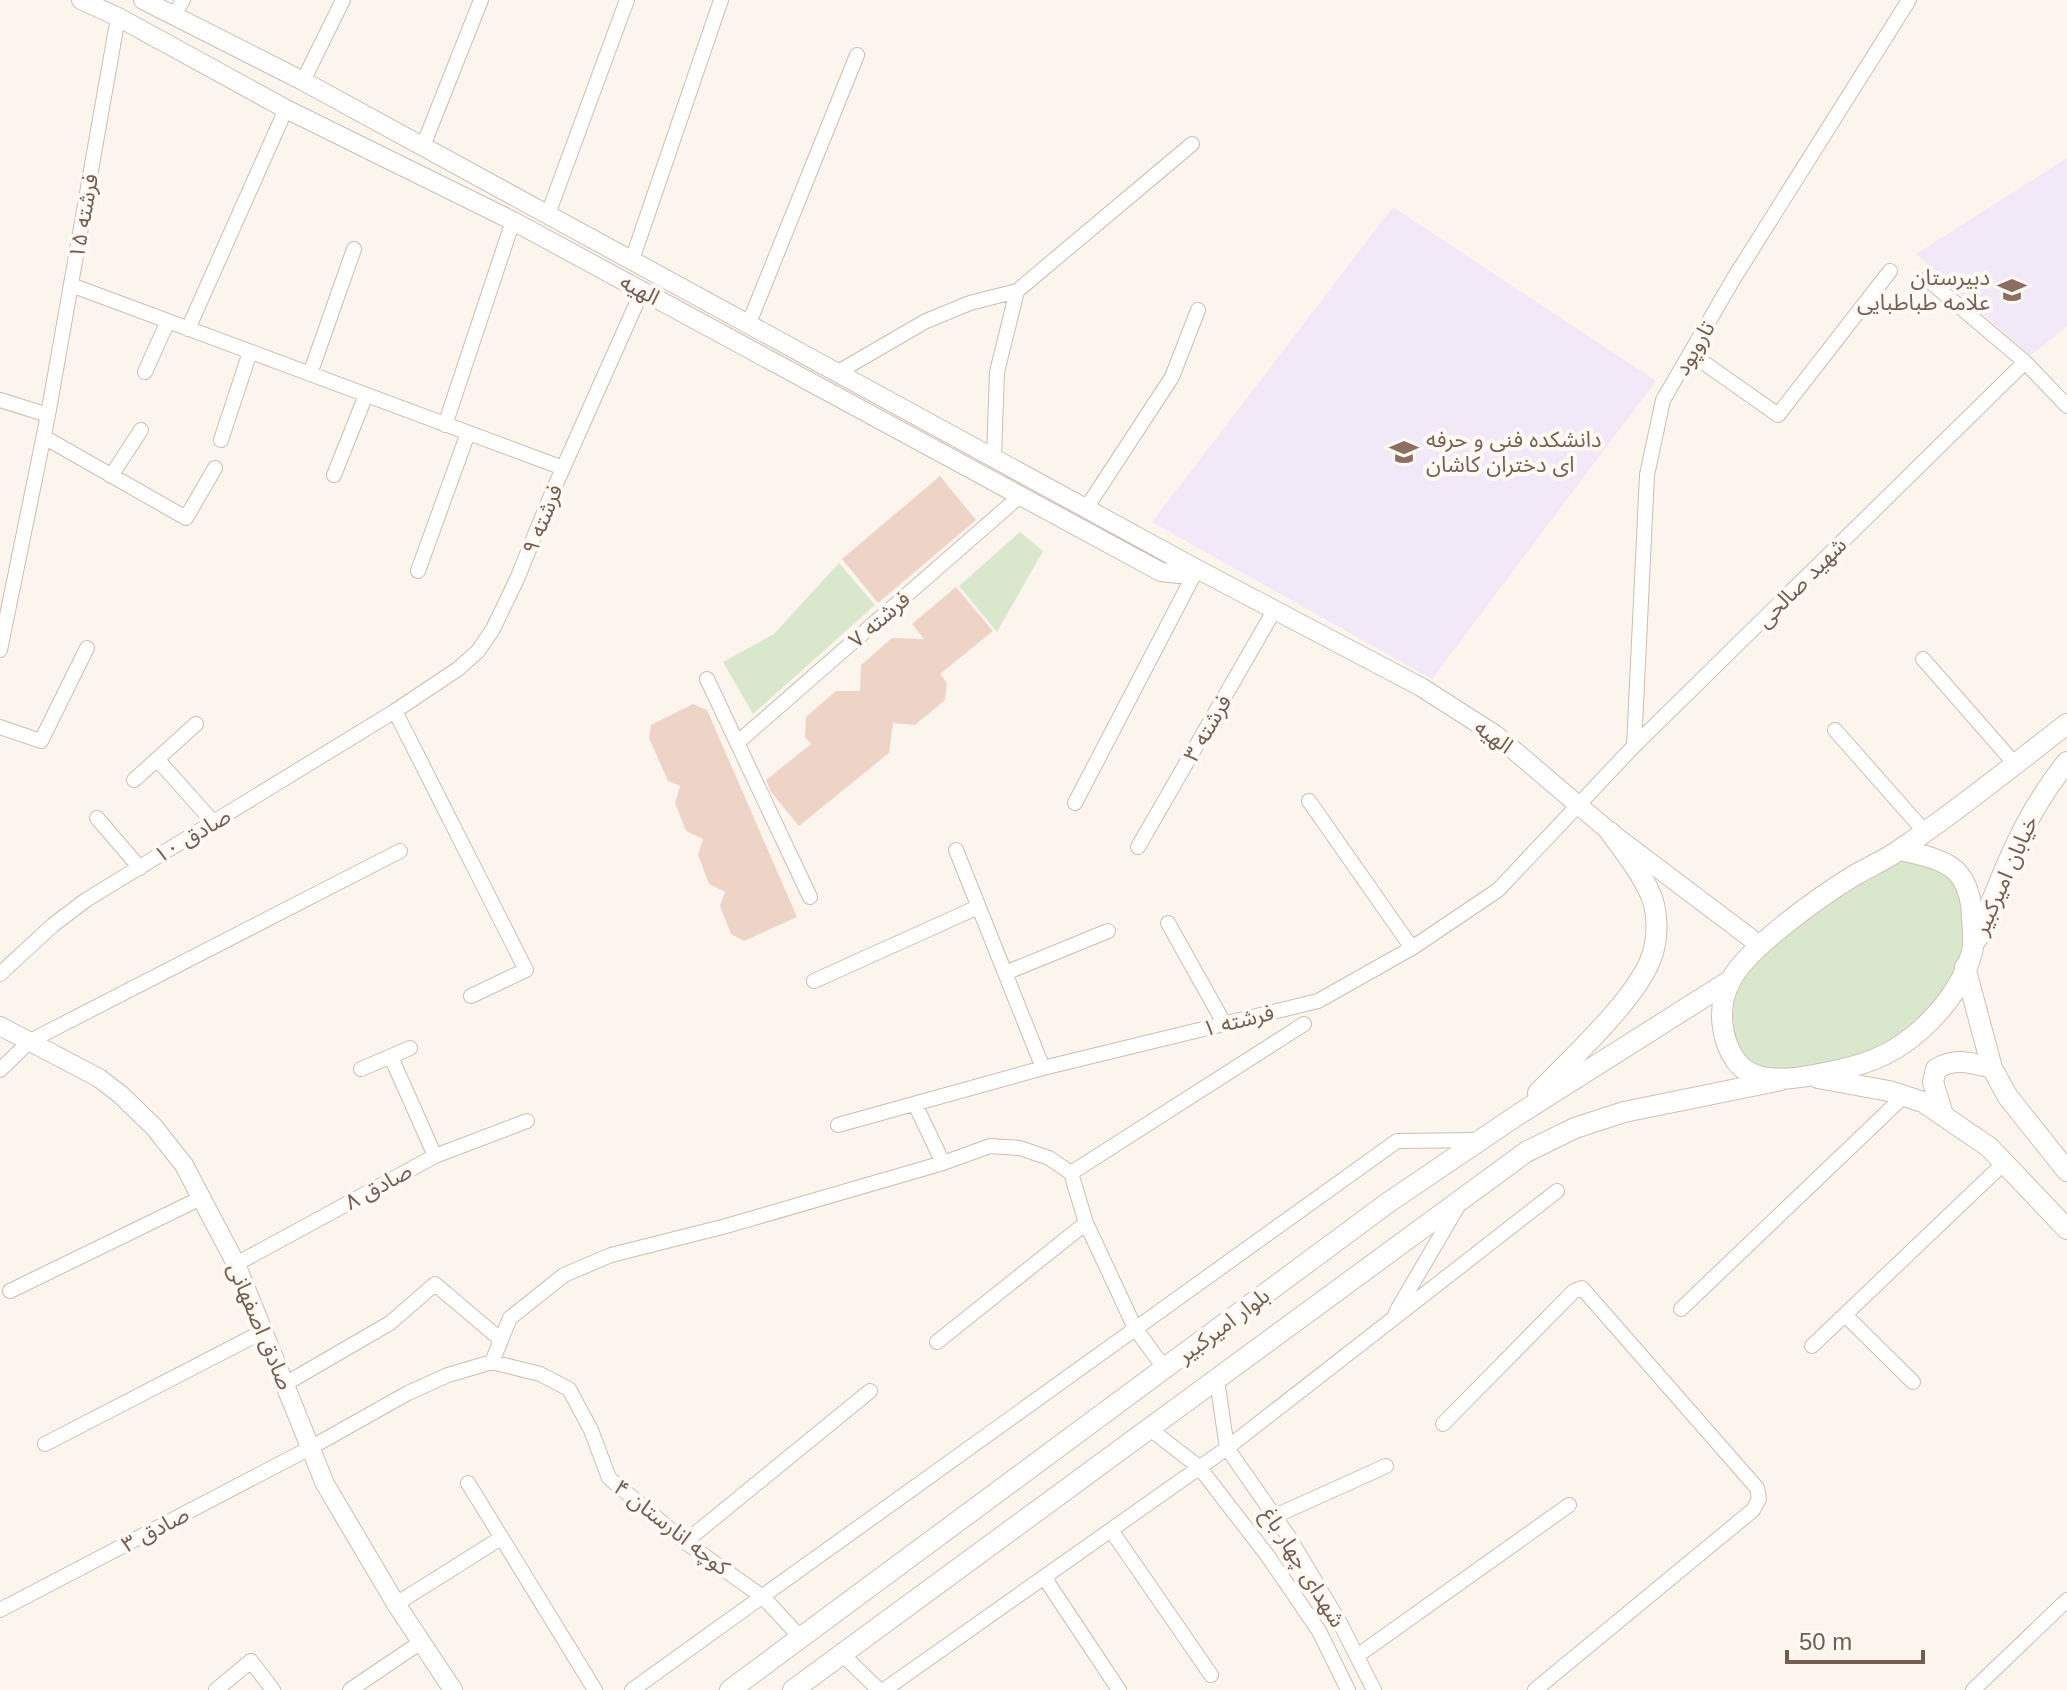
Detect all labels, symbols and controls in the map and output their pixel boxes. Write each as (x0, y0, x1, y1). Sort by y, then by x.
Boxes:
street label: فرشته ۱۵ (64, 172, 103, 260)
place label: دبیرستان علامه طباطبایی (1857, 265, 1990, 315)
street label: الهیه (616, 269, 664, 310)
school or university icon: دبیرستان علامه طباطبایی (1997, 275, 2027, 305)
street label: تاروپود (1669, 317, 1722, 381)
place label: دانشکده فنی و حرفه ای دختران کاشان (1426, 427, 1601, 477)
school or university icon: دانشکده فنی و حرفه ای دختران کاشان (1389, 437, 1419, 467)
street label: فرشته ۹ (517, 481, 568, 558)
street label: شهید صالحی (1751, 532, 1851, 632)
street label: فرشته ۷ (844, 586, 915, 653)
street label: فرشته ۳ (1178, 690, 1236, 766)
street label: الهیه (1470, 714, 1518, 759)
street label: صادق ۱۰ (149, 803, 235, 868)
street label: خیابان امیرکبیر (1968, 812, 2043, 939)
street label: فرشته ۱ (1200, 1000, 1276, 1041)
street label: صادق ۸ (340, 1158, 416, 1215)
street label: صادق اصفهانی (223, 1259, 299, 1393)
street label: بلوار امیرکبیر (1172, 1283, 1275, 1369)
street label: کوچه انارستان ۴ (608, 1475, 735, 1582)
street label: صادق ۳ (117, 1501, 193, 1557)
street label: شهدای چهار باغ (1253, 1503, 1350, 1634)
scale bar (1787, 1614, 1923, 1664)
text: 50 m (1799, 1628, 1852, 1655)

